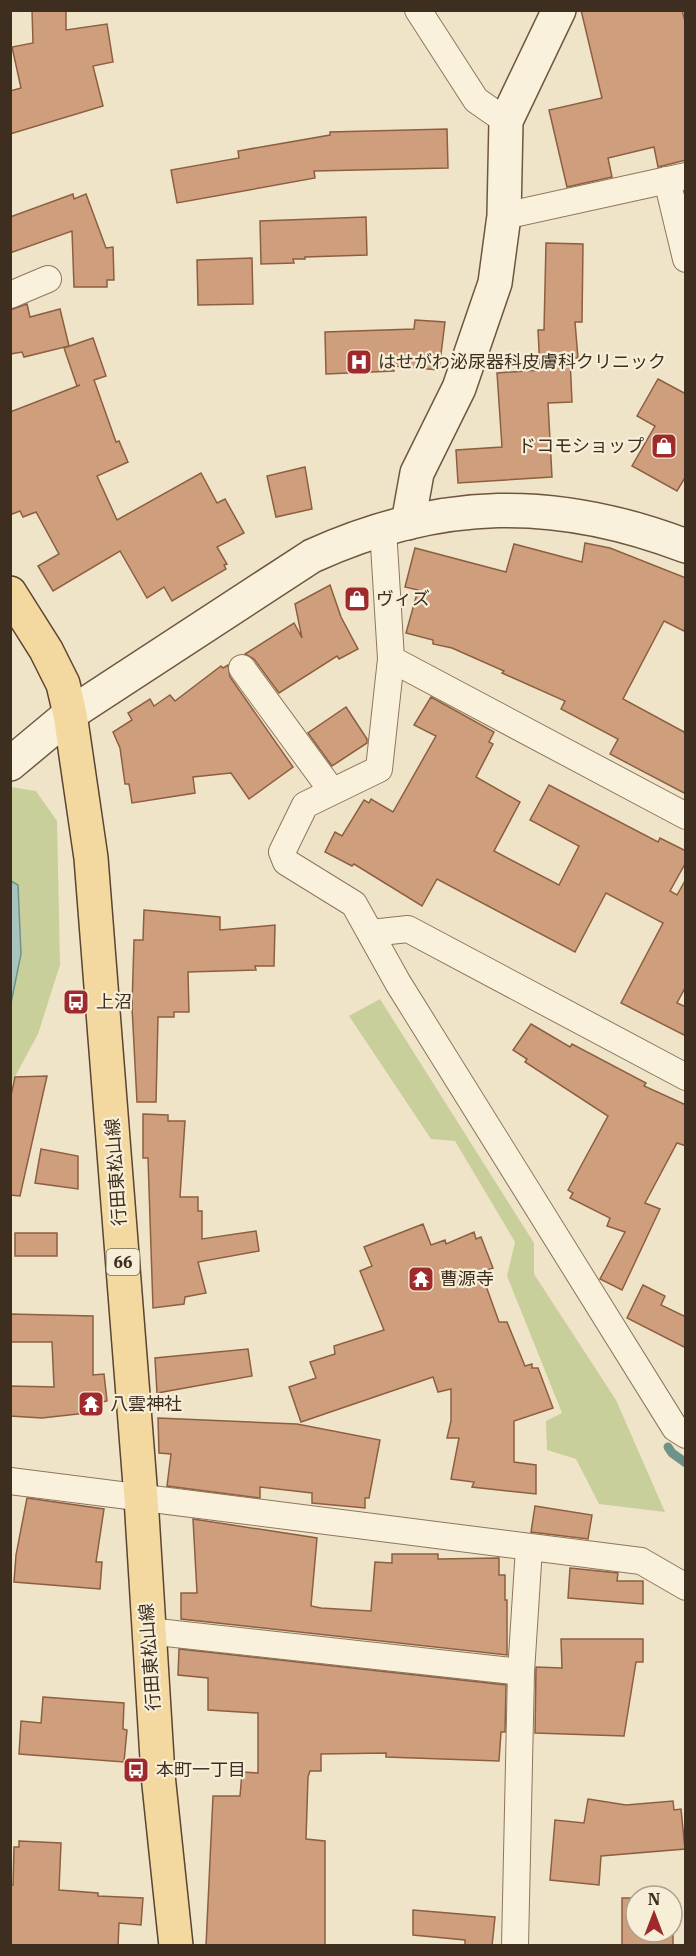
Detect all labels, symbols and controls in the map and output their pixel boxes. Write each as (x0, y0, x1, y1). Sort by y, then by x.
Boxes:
hospital icon: はせがわ泌尿器科皮膚科クリニック (344, 347, 374, 377)
place label: はせがわ泌尿器科皮膚科クリニック (378, 350, 666, 373)
shop icon: ドコモショップ (649, 431, 679, 461)
place label: ドコモショップ (518, 434, 644, 457)
shop icon: ヴィズ (342, 584, 372, 614)
place label: ヴィズ (376, 587, 430, 610)
bus stop icon: 上沼 (61, 987, 91, 1017)
place label: 上沼 (96, 990, 132, 1013)
street label: 行田東松山線 (100, 1117, 131, 1227)
road number: 66 (106, 1249, 140, 1275)
temple icon: 曹源寺 (406, 1264, 436, 1294)
place label: 曹源寺 (440, 1267, 494, 1290)
temple icon: 八雲神社 (76, 1389, 106, 1419)
place label: 八雲神社 (110, 1392, 182, 1415)
street label: 行田東松山線 (134, 1602, 165, 1712)
bus stop icon: 本町一丁目 (121, 1755, 151, 1785)
place label: 本町一丁目 (156, 1758, 246, 1781)
north arrow (624, 1884, 684, 1944)
text: N (648, 1889, 660, 1909)

